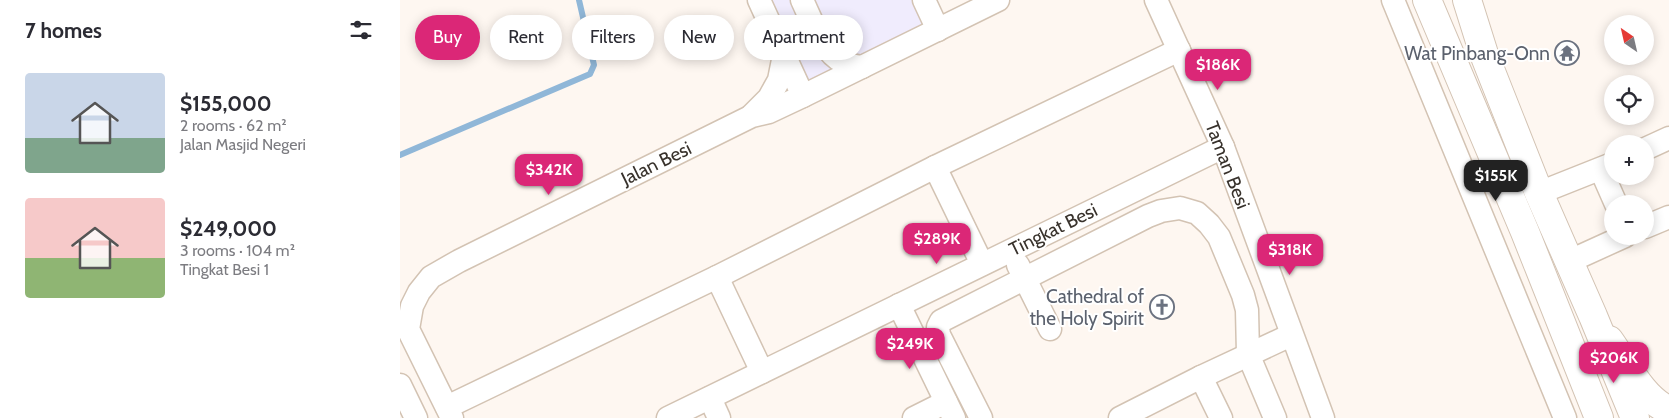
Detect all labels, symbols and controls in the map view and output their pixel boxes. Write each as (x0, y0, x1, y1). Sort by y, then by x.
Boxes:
chip: Buy (415, 15, 480, 60)
chip: Rent (490, 15, 562, 60)
chip: Filters (572, 15, 654, 60)
chip: New (664, 15, 734, 60)
chip: Apartment (744, 15, 863, 60)
north arrow (1604, 15, 1654, 65)
map controls (1604, 15, 1654, 245)
icon: filters (347, 16, 375, 44)
text: 7 homes (25, 18, 102, 43)
temple icon: Wat Pinbang-Onn (1554, 40, 1580, 66)
place label: Wat Pinbang-Onn (1404, 42, 1550, 65)
pin: $186K (1183, 48, 1253, 91)
text: $186K (1196, 55, 1240, 74)
button: locate (1604, 75, 1654, 125)
text: $155,000 (180, 91, 272, 116)
icon: home (65, 93, 125, 153)
text: 2 rooms · 62 m² (180, 116, 287, 135)
street label: Taman Besi (1200, 118, 1255, 212)
text: Jalan Masjid Negeri (180, 135, 306, 154)
button: + (1604, 135, 1654, 185)
street label: Jalan Besi (616, 137, 695, 191)
pin: $342K (514, 154, 584, 196)
text: $342K (526, 160, 572, 179)
pin: $155K (1461, 160, 1531, 202)
text: $155K (1475, 166, 1517, 185)
button: − (1604, 195, 1654, 245)
street label: Tingkat Besi (1005, 198, 1101, 261)
text: $249,000 (180, 216, 277, 241)
icon: home (65, 218, 125, 278)
pin: $289K (902, 222, 972, 265)
text: $289K (914, 229, 960, 248)
pin: $318K (1255, 234, 1325, 276)
text: $318K (1268, 240, 1312, 259)
text: 3 rooms · 104 m² (180, 241, 295, 260)
text: Tingkat Besi 1 (180, 260, 269, 279)
place label: Cathedral of the Holy Spirit (1029, 285, 1145, 330)
church icon: Cathedral of the Holy Spirit (1149, 294, 1175, 320)
pin: $249K (875, 328, 945, 370)
text: $249K (887, 334, 933, 353)
pin: $206K (1579, 342, 1649, 384)
text: $206K (1590, 348, 1638, 367)

